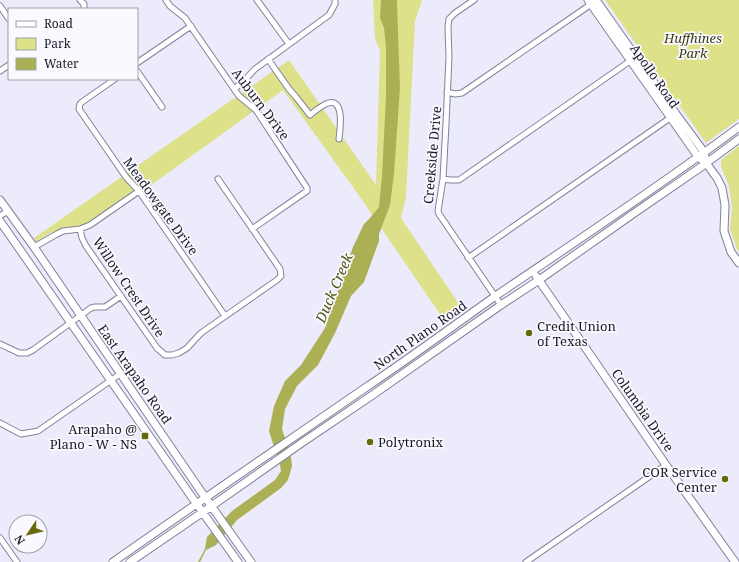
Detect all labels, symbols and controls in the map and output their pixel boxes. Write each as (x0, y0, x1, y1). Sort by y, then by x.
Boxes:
legend (8, 8, 138, 80)
text: Road (44, 15, 74, 32)
park label: Huffhines Park (663, 29, 722, 62)
text: Park (44, 35, 72, 52)
street label: Apollo Road (626, 40, 684, 112)
text: Water (44, 55, 79, 72)
street label: Auburn Drive (228, 64, 294, 144)
street label: Creekside Drive (419, 105, 445, 205)
street label: Meadowgate Drive (119, 154, 203, 258)
street label: Willow Crest Drive (89, 233, 169, 341)
water label: Duck Creek (310, 249, 357, 326)
street label: North Plano Road (370, 296, 470, 374)
place label: Credit Union of Texas (537, 317, 617, 350)
street label: East Arapaho Road (94, 321, 176, 427)
marker: Credit Union of Texas (524, 328, 534, 338)
street label: Columbia Drive (608, 365, 678, 455)
place label: Arapaho @ Plano - W - NS (50, 420, 137, 453)
marker: Arapaho @ Plano - W - NS (140, 431, 150, 441)
place label: Polytronix (378, 433, 443, 451)
marker: Polytronix (365, 437, 375, 447)
place label: COR Service Center (642, 463, 717, 496)
marker: COR Service Center (720, 474, 730, 484)
north arrow (8, 514, 48, 554)
text: N (11, 532, 28, 548)

